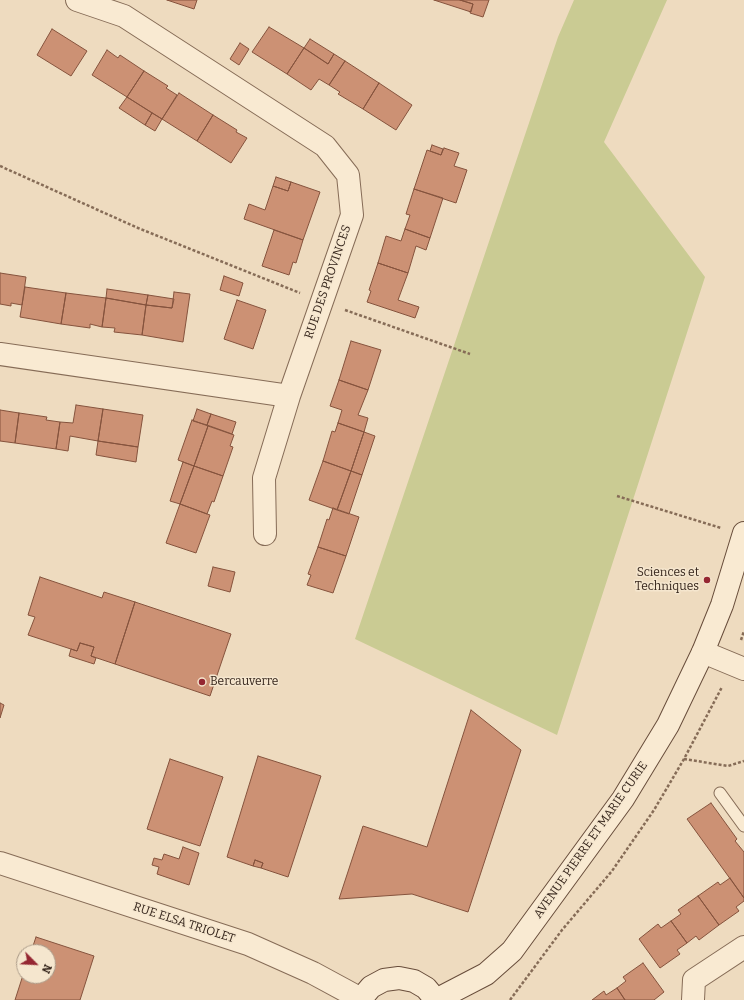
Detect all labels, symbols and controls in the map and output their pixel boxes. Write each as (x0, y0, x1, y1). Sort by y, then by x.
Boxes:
street label: RUE DES PROVINCES (302, 223, 354, 341)
place label: Sciences et Techniques (635, 566, 699, 594)
marker: Sciences et Techniques (702, 575, 712, 585)
place label: Bercauverre (210, 675, 278, 689)
marker: Bercauverre (197, 677, 207, 687)
street label: AVENUE PIERRE ET MARIE CURIE (531, 759, 651, 921)
street label: RUE ELSA TRIOLET (131, 900, 237, 946)
north arrow (16, 944, 56, 984)
text: N (39, 962, 54, 975)

